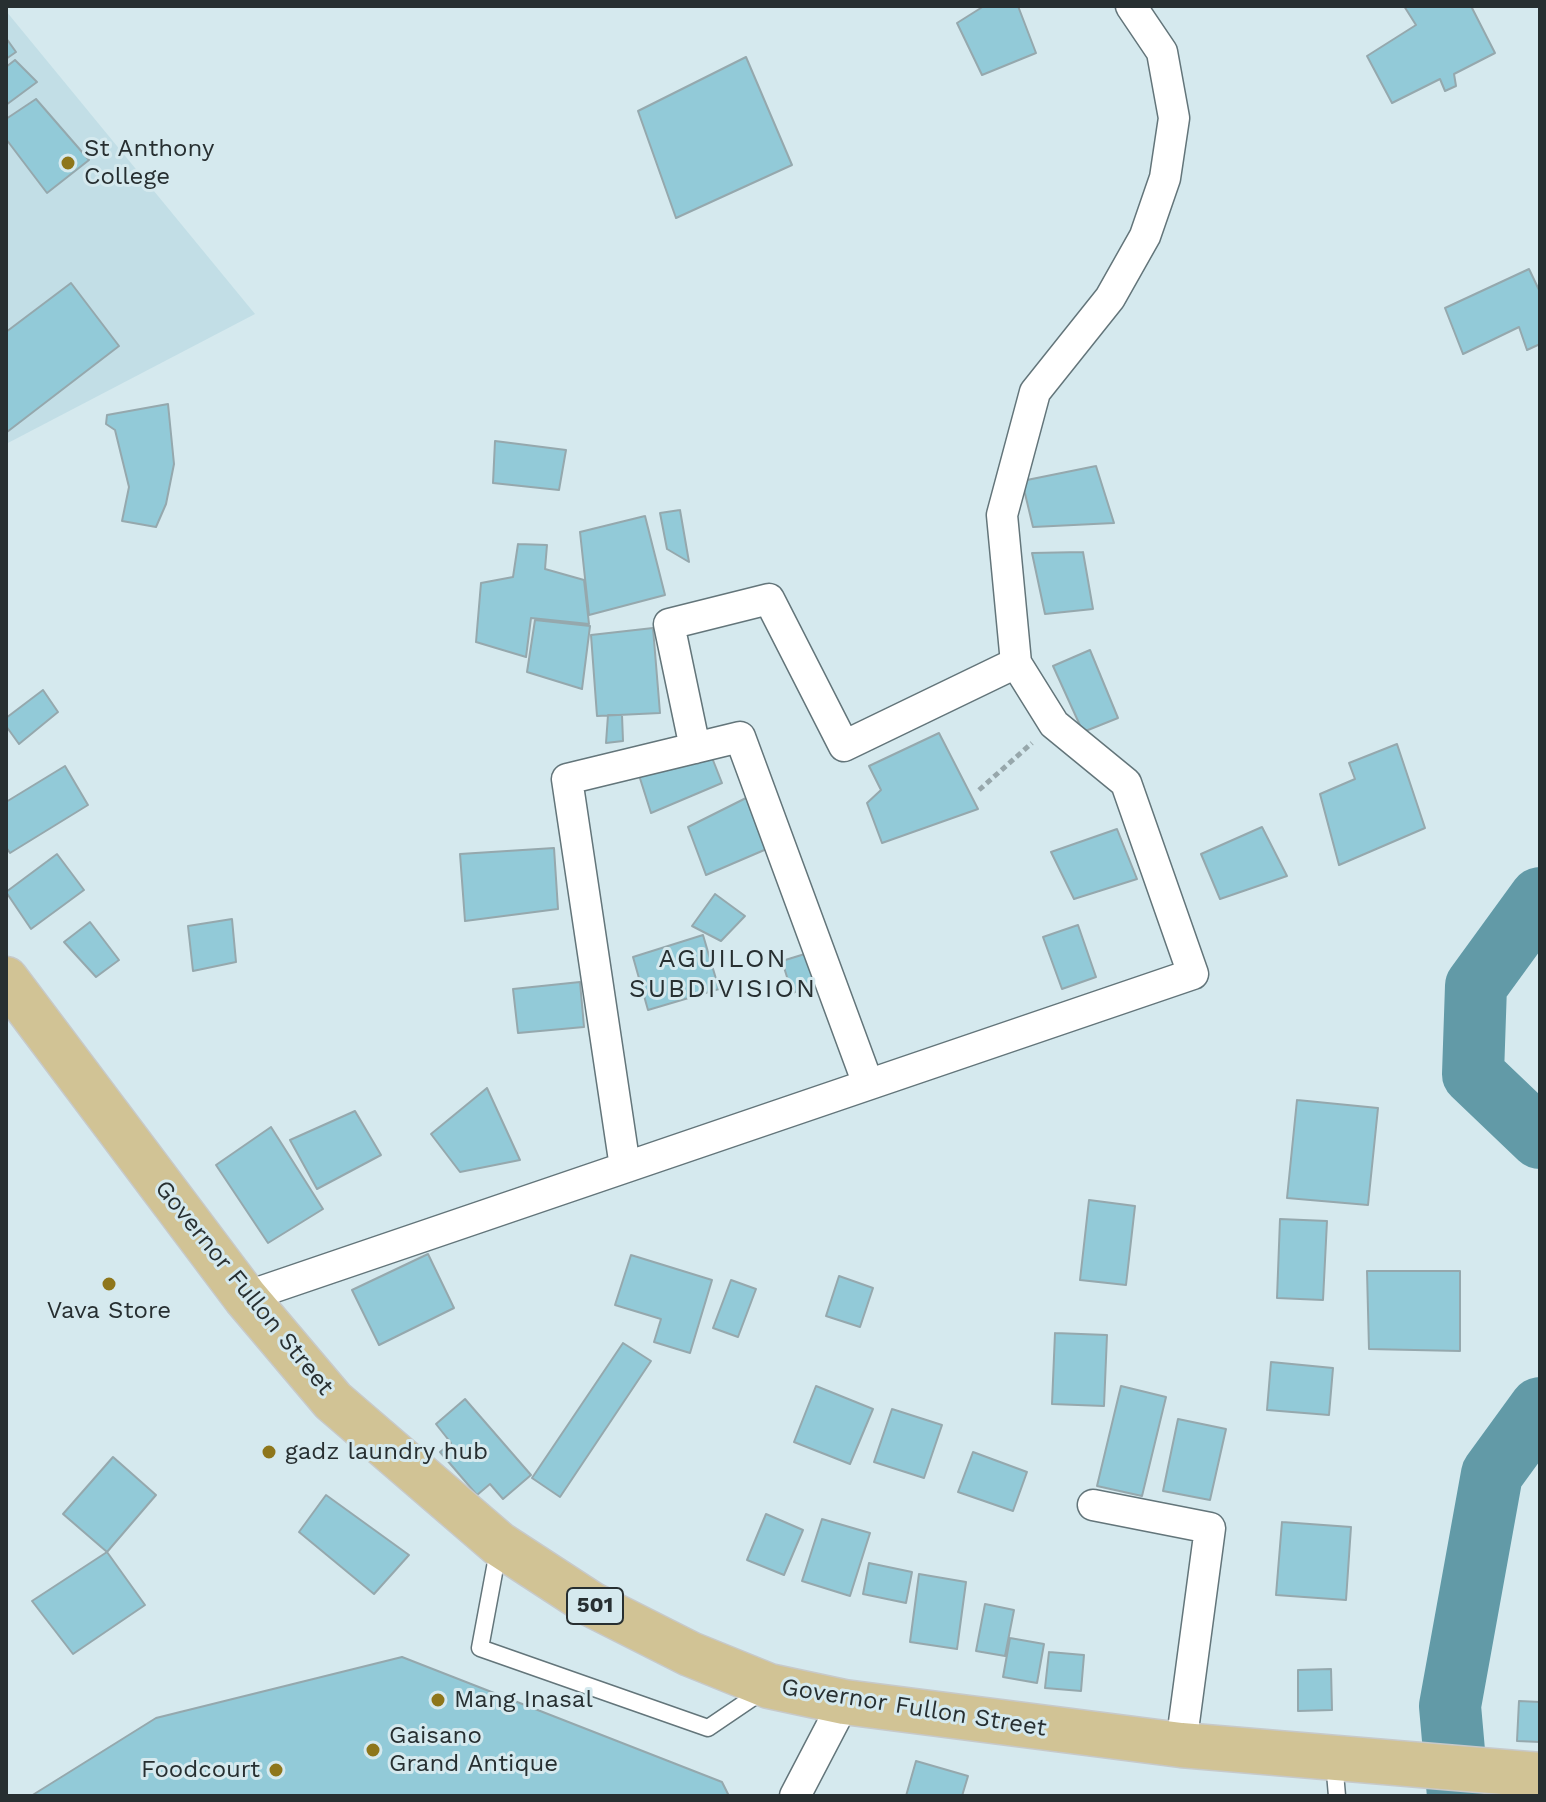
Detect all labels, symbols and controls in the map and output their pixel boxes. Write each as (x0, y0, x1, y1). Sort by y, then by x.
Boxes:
place label: St Anthony College (84, 135, 214, 191)
marker: St Anthony College (59, 154, 77, 172)
district label: AGUILON SUBDIVISION (629, 943, 817, 1004)
street label: Governor Fullon Street (149, 1175, 339, 1401)
marker: Vava Store (100, 1275, 118, 1293)
place label: Vava Store (47, 1297, 171, 1325)
place label: gadz laundry hub (285, 1438, 488, 1466)
marker: gadz laundry hub (260, 1443, 278, 1461)
road number: 501 (567, 1588, 623, 1624)
street label: Governor Fullon Street (779, 1673, 1049, 1743)
place label: Mang Inasal (454, 1686, 593, 1714)
marker: Mang Inasal (429, 1691, 447, 1709)
place label: Gaisano Grand Antique (389, 1722, 558, 1778)
marker: Gaisano Grand Antique (364, 1741, 382, 1759)
place label: Foodcourt (141, 1756, 260, 1784)
marker: Foodcourt (267, 1761, 285, 1779)

